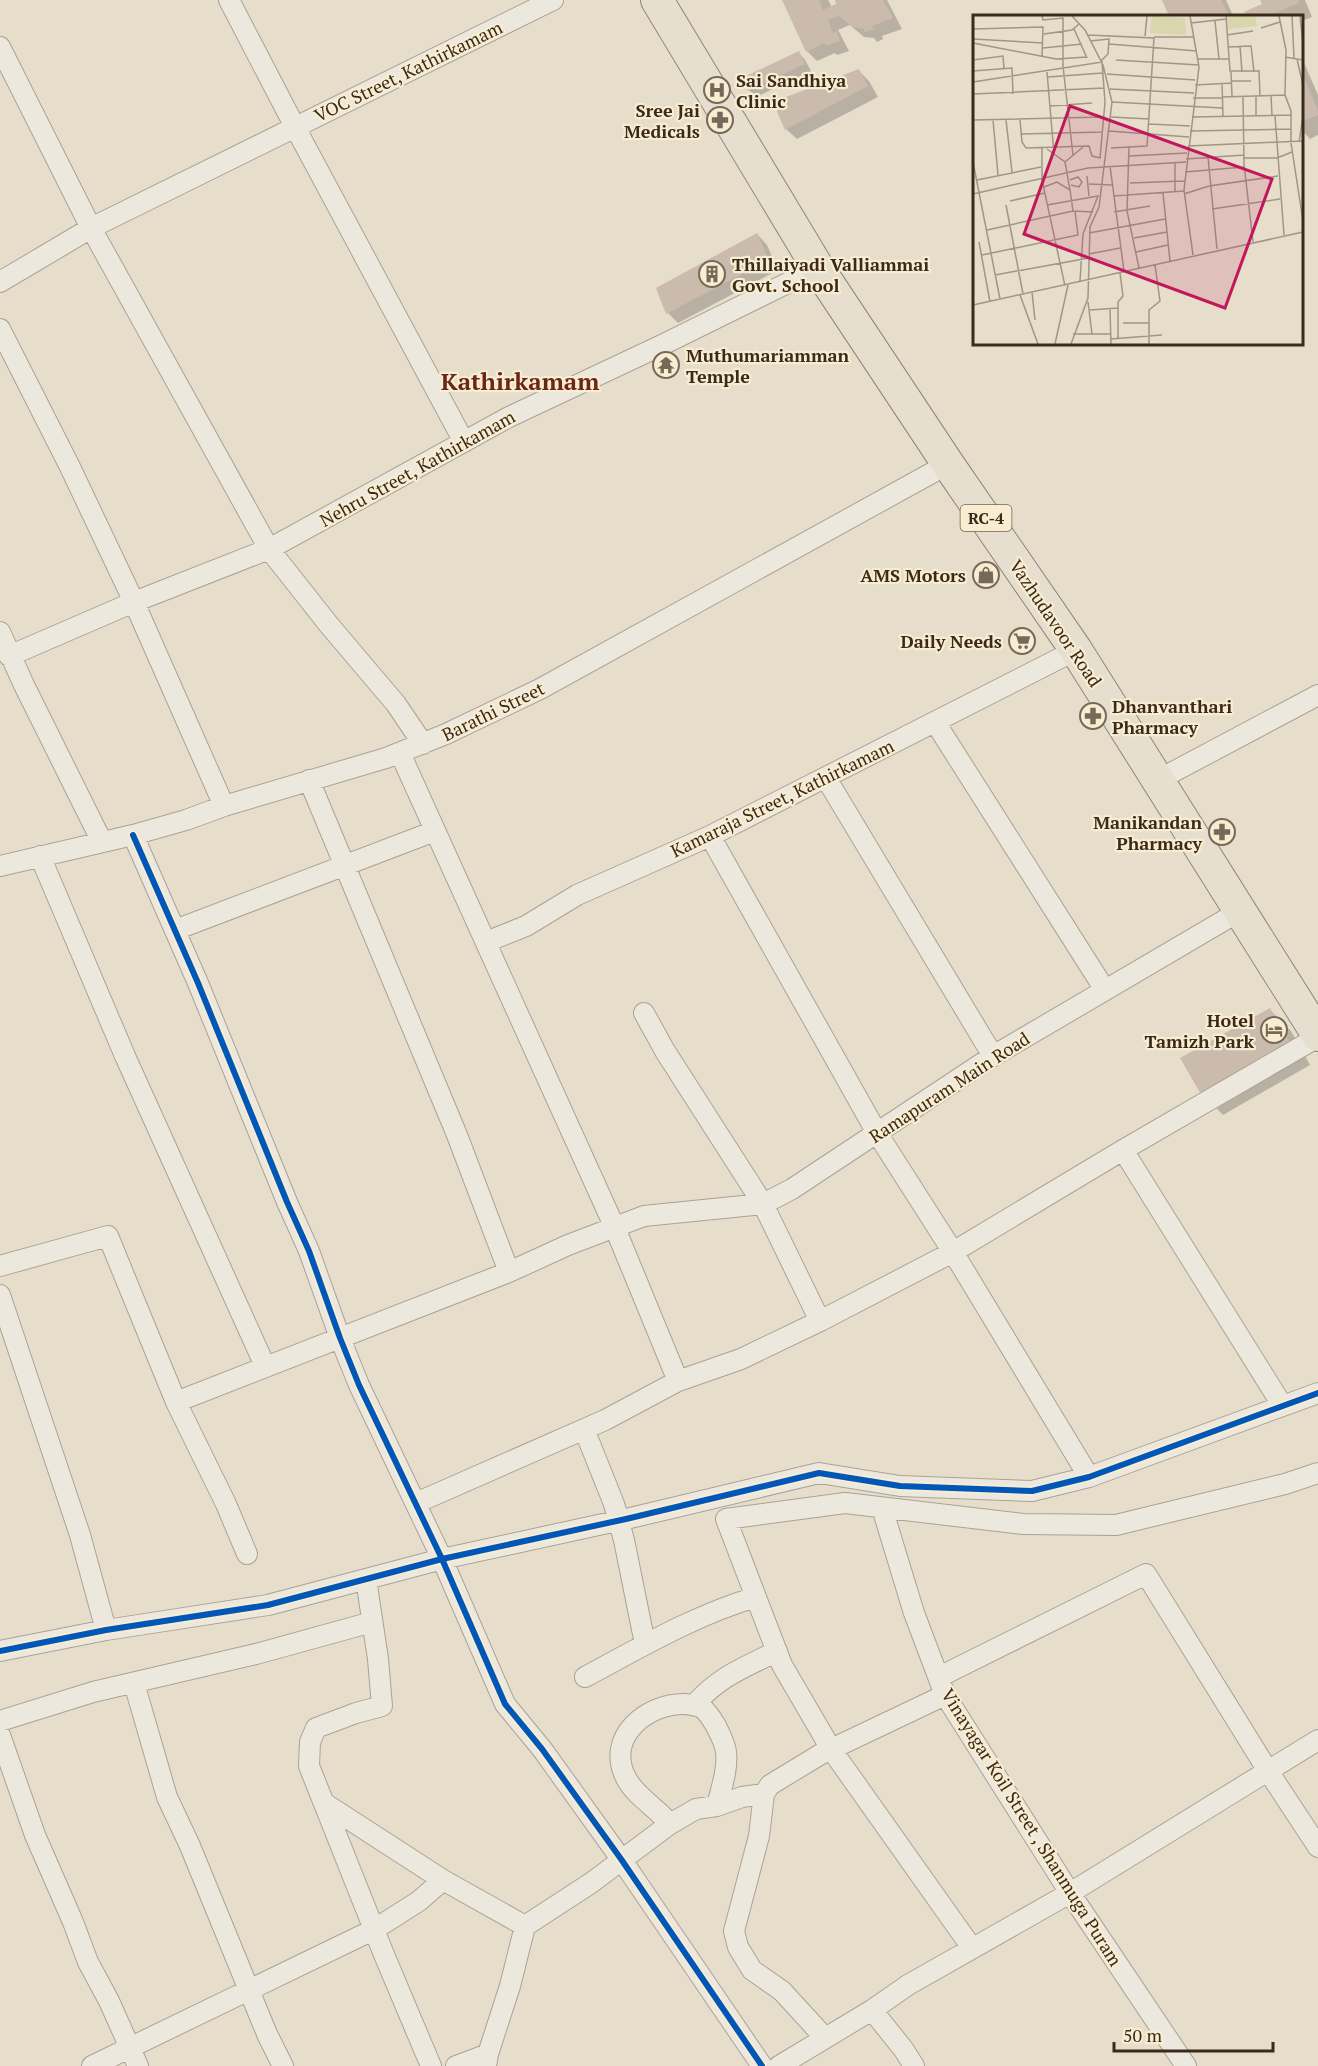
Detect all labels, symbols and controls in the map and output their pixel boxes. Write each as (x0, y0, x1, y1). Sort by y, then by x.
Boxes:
street label: VOC Street, Kathirkamam (310, 15, 506, 127)
inset map (973, 15, 1303, 345)
place label: Sai Sandhiya Clinic (736, 68, 846, 113)
hospital icon: Sai Sandhiya Clinic (702, 75, 732, 105)
place label: Sree Jai Medicals (624, 98, 700, 143)
pharmacy icon: Sree Jai Medicals (705, 105, 735, 135)
place label: Thillaiyadi Valliammai Govt. School (732, 252, 929, 297)
building icon: Thillaiyadi Valliammai Govt. School (697, 259, 727, 289)
place label: Muthumariamman Temple (686, 343, 850, 388)
temple icon: Muthumariamman Temple (651, 350, 681, 380)
district label: Kathirkamam (441, 365, 599, 397)
street label: Nehru Street, Kathirkamam (315, 404, 519, 532)
road number: RC-4 (960, 505, 1012, 531)
street label: Vazhudavoor Road (1004, 555, 1108, 691)
shop icon: AMS Motors (971, 560, 1001, 590)
place label: AMS Motors (860, 563, 966, 587)
supermarket icon: Daily Needs (1007, 626, 1037, 656)
place label: Daily Needs (901, 629, 1002, 653)
street label: Barathi Street (438, 676, 549, 746)
place label: Dhanvanthari Pharmacy (1112, 694, 1232, 739)
pharmacy icon: Dhanvanthari Pharmacy (1078, 701, 1108, 731)
street label: Kamaraja Street, Kathirkamam (666, 733, 898, 863)
place label: Manikandan Pharmacy (1093, 810, 1202, 855)
pharmacy icon: Manikandan Pharmacy (1207, 817, 1237, 847)
place label: Hotel Tamizh Park (1145, 1008, 1254, 1053)
hotel icon: Hotel Tamizh Park (1259, 1015, 1289, 1045)
street label: Ramapuram Main Road (864, 1026, 1034, 1148)
street label: Vinayagar Koil Street , Shanmuga Puram (936, 1684, 1128, 1971)
scale bar (1114, 2015, 1273, 2053)
text: 50 m (1123, 2023, 1163, 2047)

